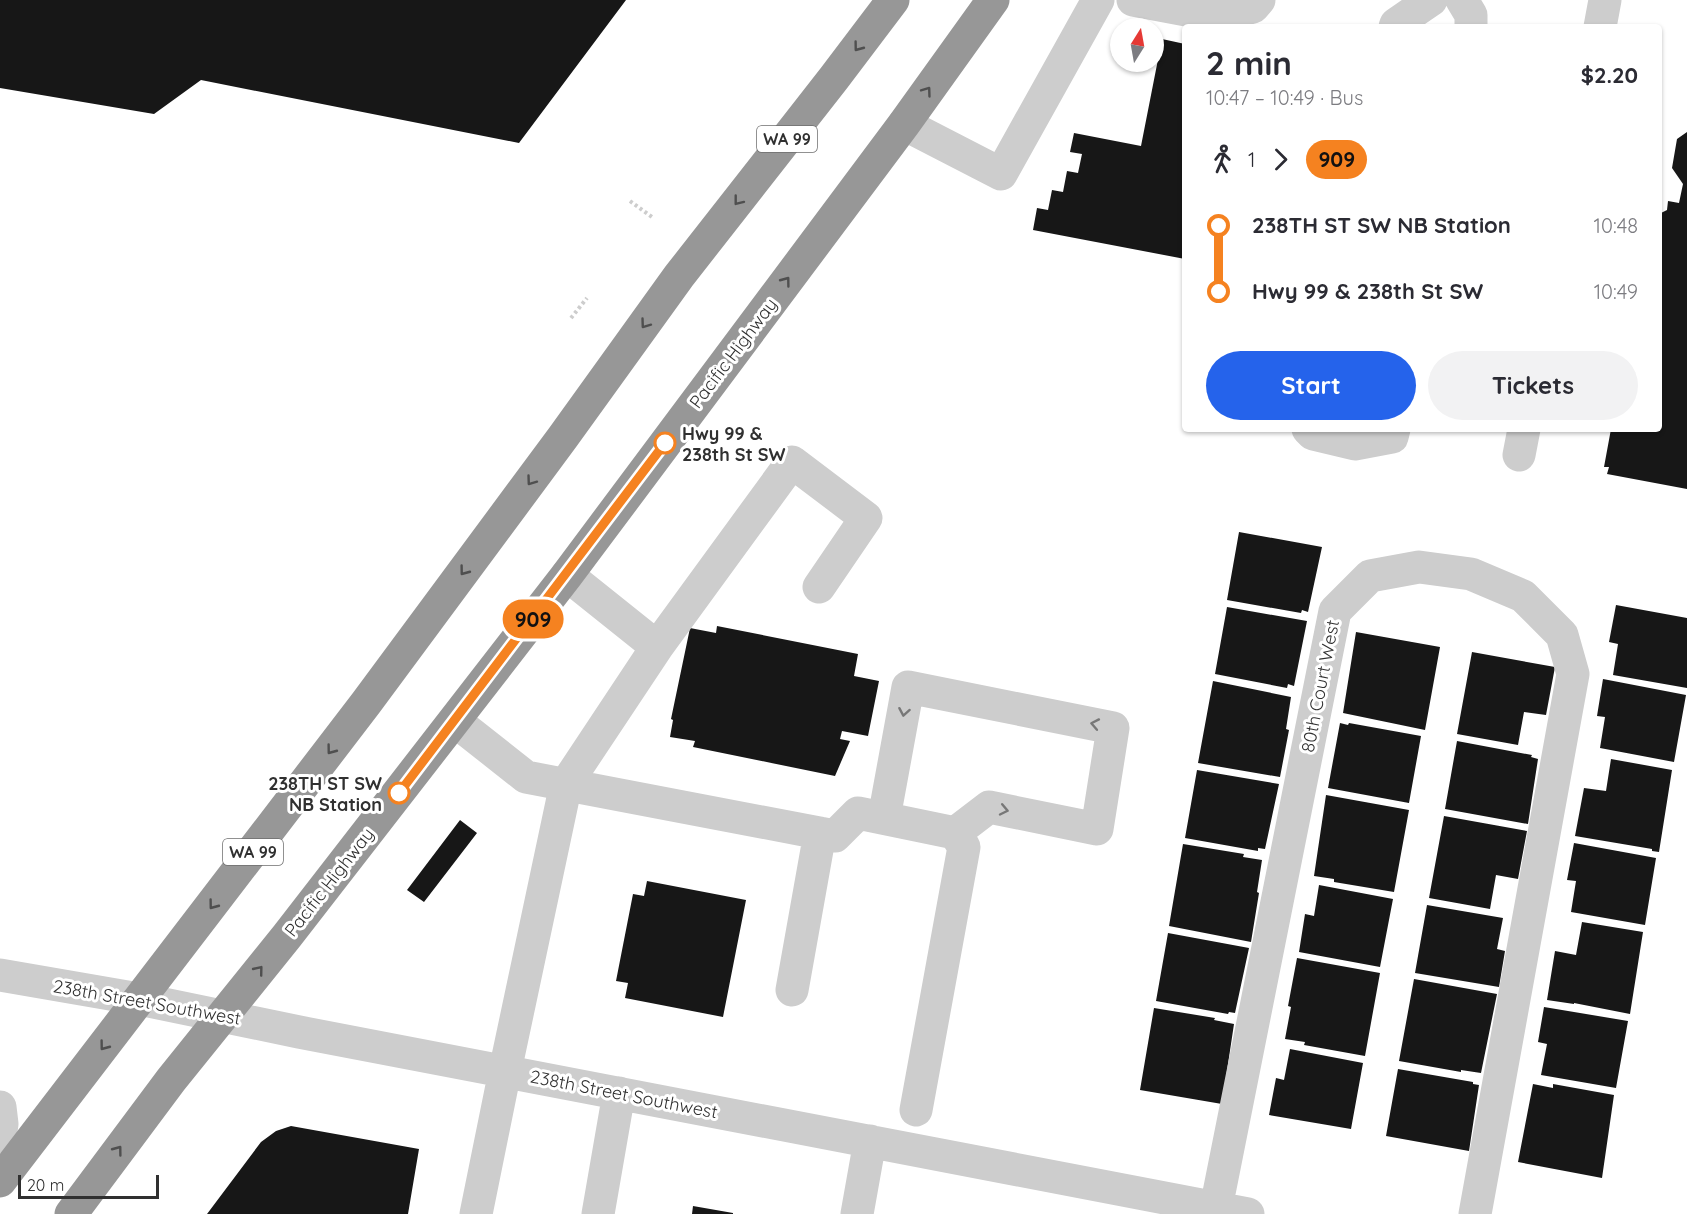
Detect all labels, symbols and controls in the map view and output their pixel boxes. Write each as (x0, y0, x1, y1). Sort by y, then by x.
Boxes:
north arrow (1110, 18, 1164, 72)
map controls (1110, 18, 1164, 72)
one-way arrow (854, 40, 865, 51)
text: 2 min (1206, 42, 1292, 83)
text: $2.20 (1581, 61, 1638, 89)
text: 10:47 – 10:49 · Bus (1206, 85, 1363, 110)
one-way arrow (920, 87, 931, 98)
road number: WA 99 (757, 126, 817, 152)
icon: walk (1206, 143, 1239, 176)
icon: forward (1264, 143, 1297, 176)
text: 909 (1318, 146, 1355, 172)
text: 1 (1248, 147, 1255, 172)
one-way arrow (735, 194, 746, 205)
text: 238TH ST SW NB Station (1252, 211, 1511, 239)
text: 10:48 (1594, 213, 1638, 238)
one-way arrow (779, 277, 790, 288)
text: Hwy 99 & 238th St SW (1252, 277, 1483, 305)
text: 10:49 (1594, 279, 1638, 304)
street label: Pacific Highway (684, 293, 782, 413)
one-way arrow (641, 317, 652, 328)
button: Start (1206, 351, 1416, 420)
button: Tickets (1428, 351, 1638, 420)
place label: Hwy 99 & 238th St SW (682, 422, 786, 466)
marker: Hwy 99 & 238th St SW (654, 432, 676, 454)
one-way arrow (528, 474, 539, 485)
one-way arrow (461, 564, 472, 575)
line badge: 909 (498, 600, 568, 638)
text: 909 (515, 606, 551, 632)
street label: 80th Court West (1296, 618, 1344, 754)
one-way arrow (898, 707, 910, 717)
one-way arrow (1090, 719, 1100, 732)
one-way arrow (327, 743, 338, 754)
place label: 238TH ST SW NB Station (268, 772, 382, 816)
marker: 238TH ST SW NB Station (388, 782, 410, 804)
one-way arrow (999, 803, 1009, 816)
street label: Pacific Highway (279, 823, 379, 941)
road number: WA 99 (223, 839, 283, 865)
one-way arrow (209, 898, 220, 909)
one-way arrow (252, 966, 263, 977)
street label: 238th Street Southwest (51, 974, 243, 1030)
one-way arrow (100, 1040, 111, 1051)
street label: 238th Street Southwest (528, 1065, 720, 1123)
one-way arrow (111, 1146, 122, 1157)
scale bar (18, 1172, 159, 1200)
text: 20 m (27, 1175, 64, 1195)

